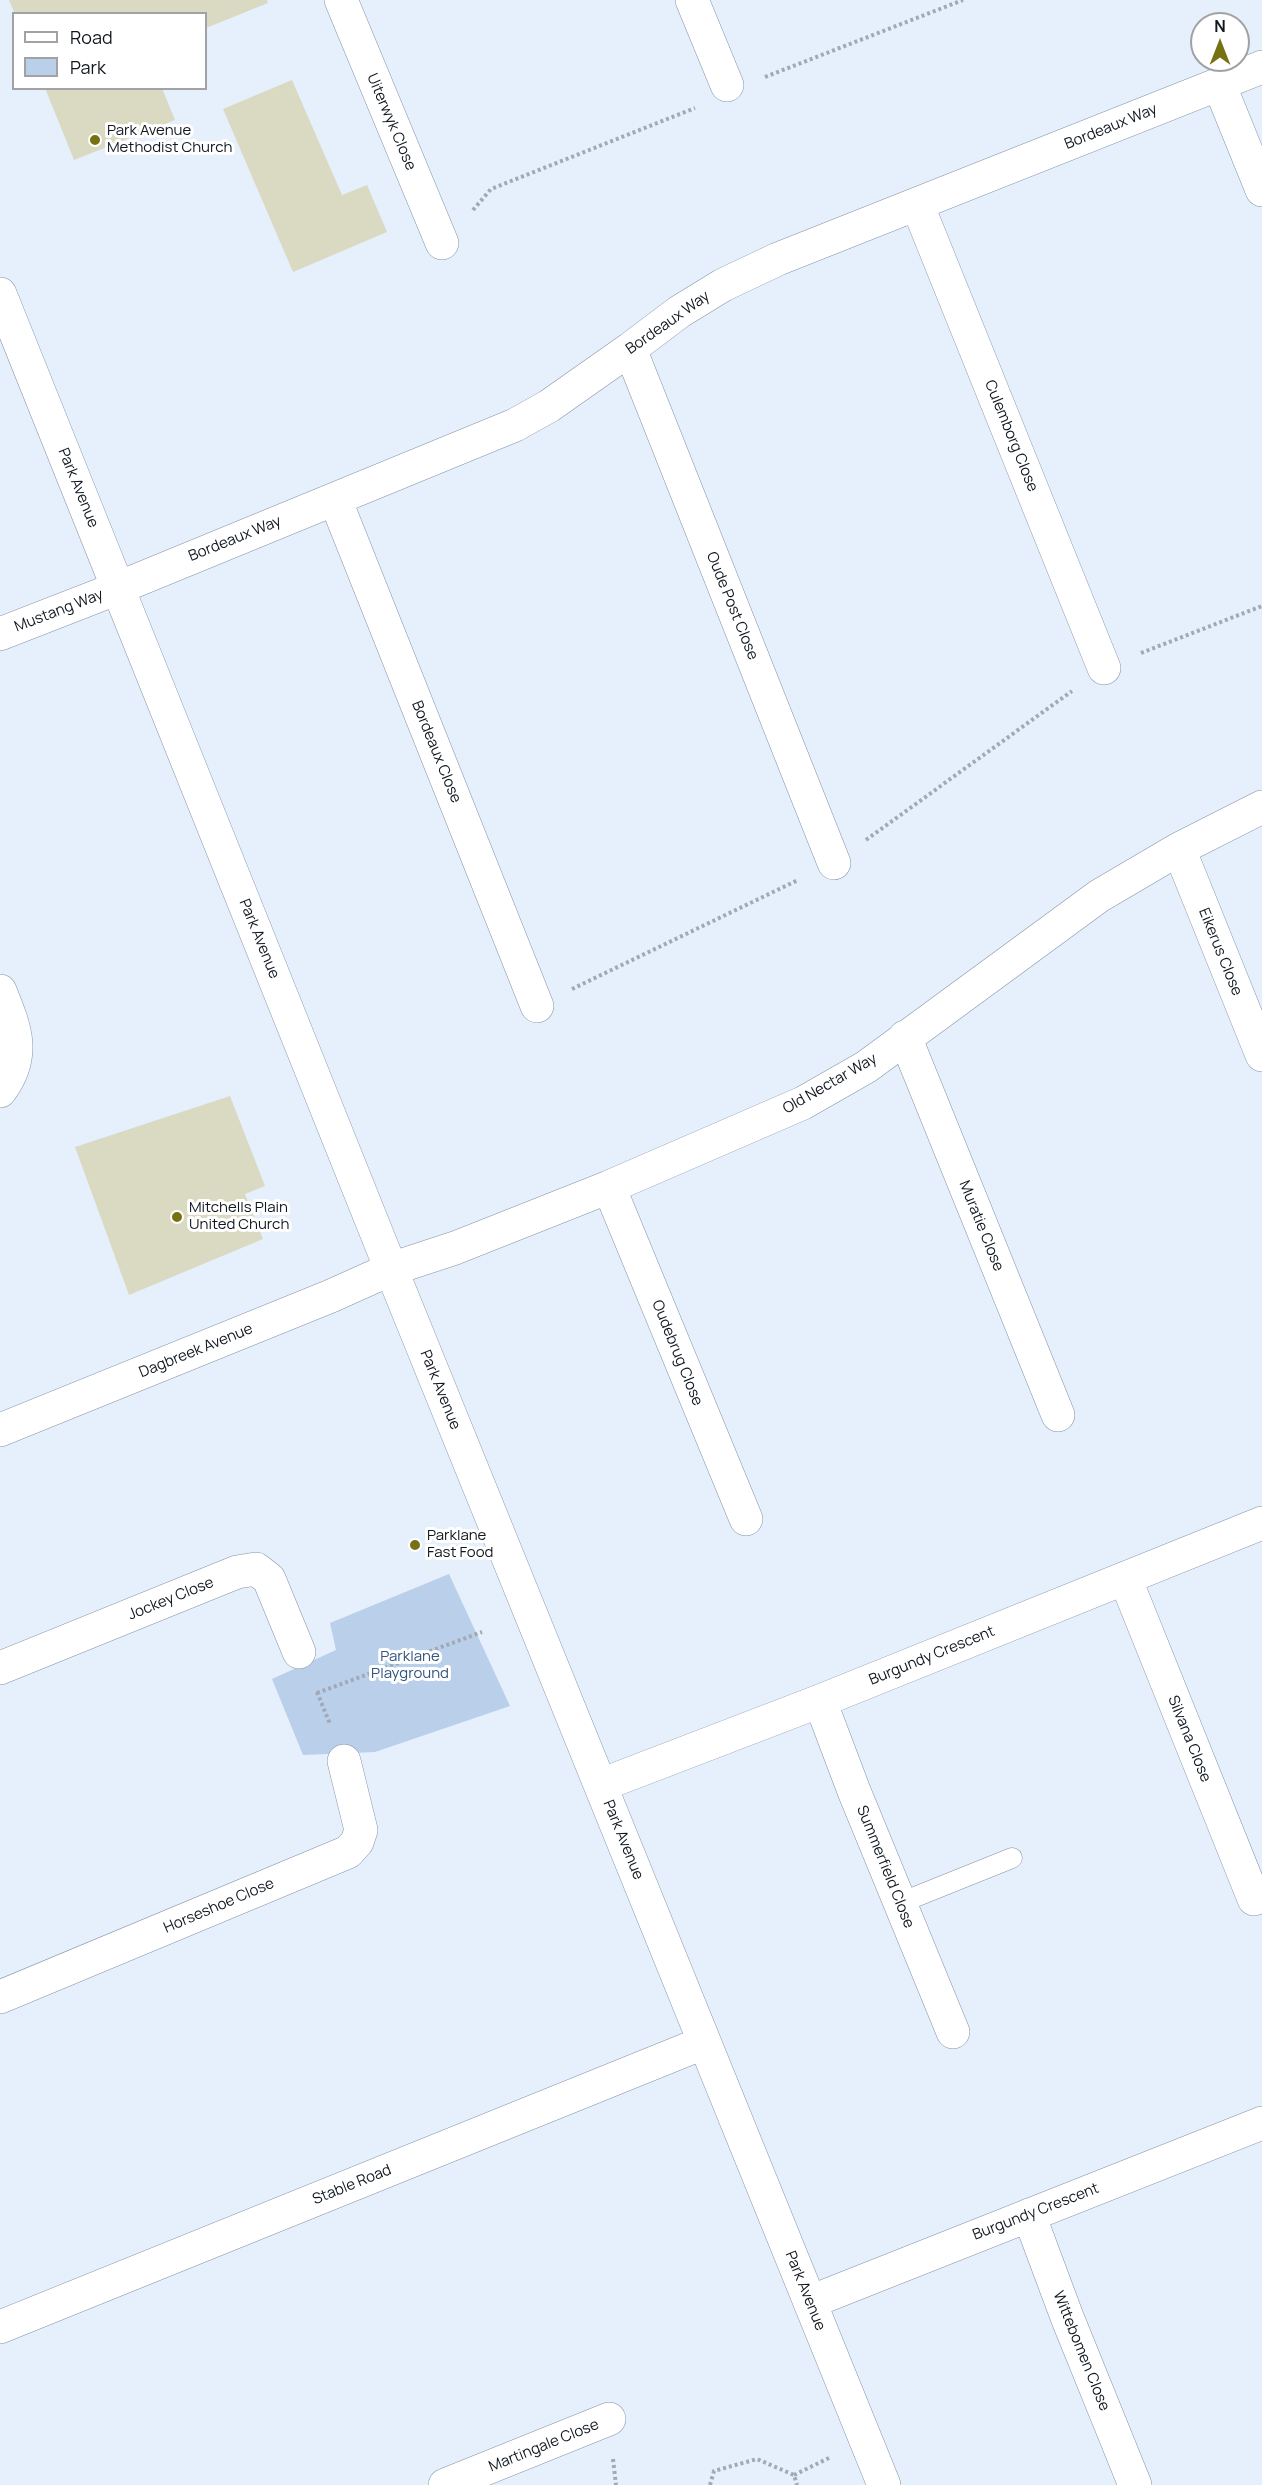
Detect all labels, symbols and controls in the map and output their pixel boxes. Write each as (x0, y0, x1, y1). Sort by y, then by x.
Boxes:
legend (12, 12, 207, 90)
north arrow (1190, 12, 1250, 72)
text: N (1214, 15, 1226, 37)
text: Road (70, 25, 113, 49)
text: Park (70, 55, 106, 79)
street label: Uiterwyk Close (363, 71, 419, 173)
street label: Bordeaux Way (1062, 100, 1160, 154)
place label: Park Avenue Methodist Church (107, 122, 232, 157)
marker: Park Avenue Methodist Church (88, 133, 102, 147)
street label: Bordeaux Way (623, 287, 713, 359)
street label: Culemborg Close (980, 378, 1042, 494)
street label: Park Avenue (54, 446, 102, 530)
street label: Bordeaux Way (186, 512, 284, 566)
street label: Oude Post Close (702, 549, 762, 663)
street label: Mustang Way (12, 586, 106, 636)
street label: Bordeaux Close (407, 698, 465, 806)
street label: Park Avenue (235, 897, 283, 981)
street label: Eikerus Close (1194, 906, 1246, 998)
street label: Old Nectar Way (780, 1050, 880, 1118)
street label: Muratie Close (955, 1178, 1007, 1274)
place label: Mitchells Plain United Church (189, 1199, 289, 1234)
marker: Mitchells Plain United Church (170, 1210, 184, 1224)
street label: Oudebrug Close (648, 1298, 706, 1408)
street label: Dagbreek Avenue (137, 1320, 255, 1382)
street label: Park Avenue (416, 1348, 464, 1432)
place label: Parklane Fast Food (427, 1527, 493, 1562)
marker: Parklane Fast Food (408, 1538, 422, 1552)
street label: Jockey Close (126, 1574, 216, 1624)
street label: Burgundy Crescent (867, 1623, 997, 1689)
park label: Parklane Playground (371, 1648, 449, 1683)
street label: Silvana Close (1163, 1693, 1215, 1785)
street label: Park Avenue (599, 1798, 647, 1882)
street label: Summerfield Close (852, 1803, 918, 1931)
street label: Horseshoe Close (161, 1875, 277, 1937)
street label: Stable Road (310, 2161, 394, 2209)
street label: Burgundy Crescent (970, 2180, 1102, 2244)
street label: Park Avenue (781, 2249, 829, 2333)
street label: Wittebomen Close (1049, 2288, 1113, 2414)
street label: Martingale Close (486, 2416, 602, 2476)

